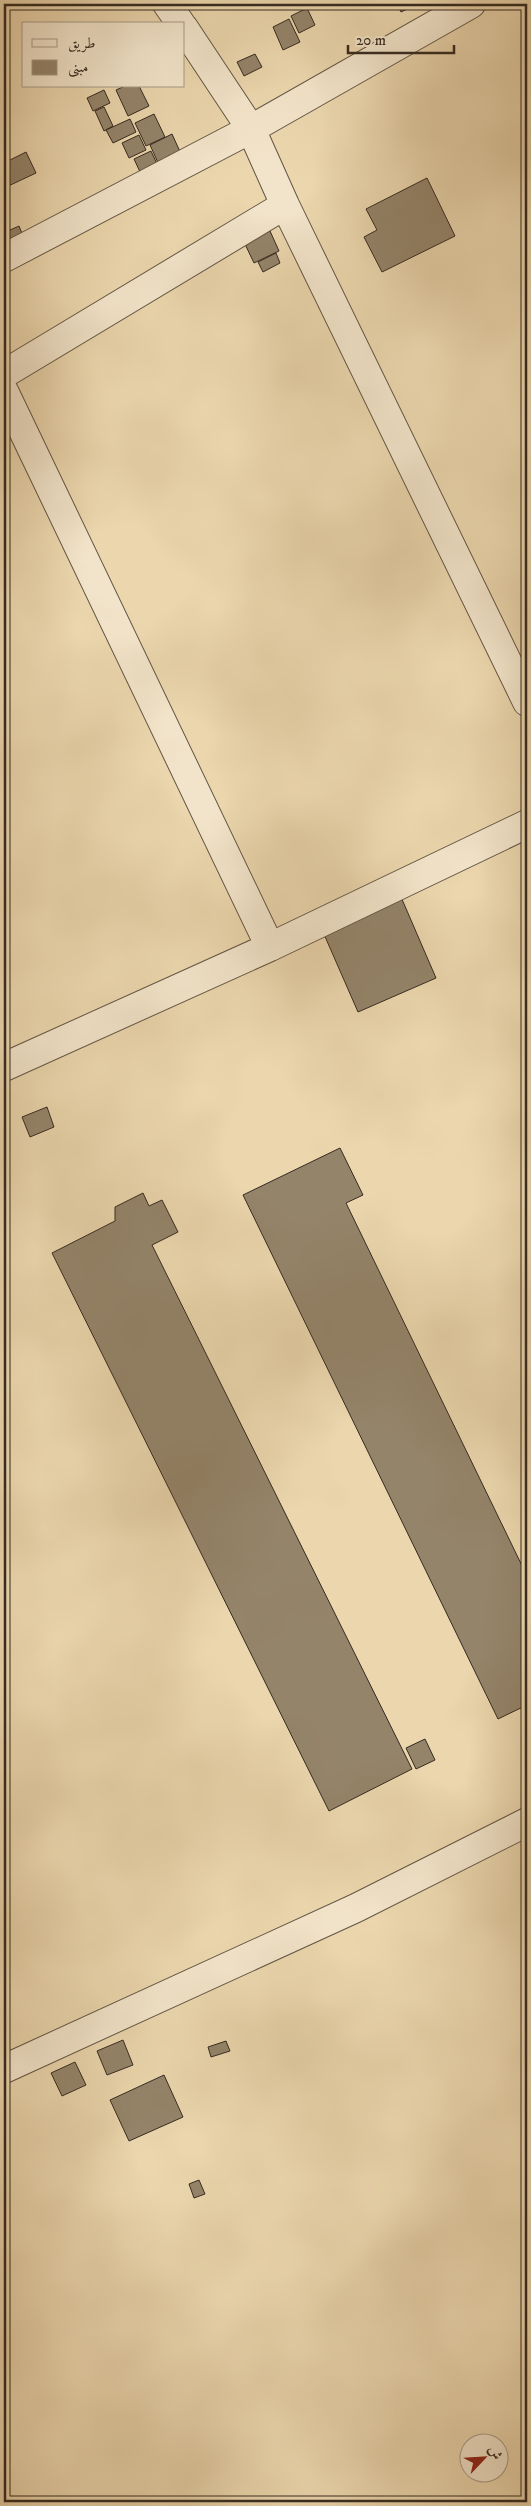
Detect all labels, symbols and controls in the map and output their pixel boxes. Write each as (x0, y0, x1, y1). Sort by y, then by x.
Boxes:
legend (22, 22, 185, 88)
scale bar (348, 22, 455, 54)
text: 20 m (356, 31, 386, 50)
text: طريق (68, 34, 95, 53)
text: مبنى (68, 58, 88, 78)
north arrow (458, 2434, 508, 2484)
text: ش (484, 2443, 506, 2463)

